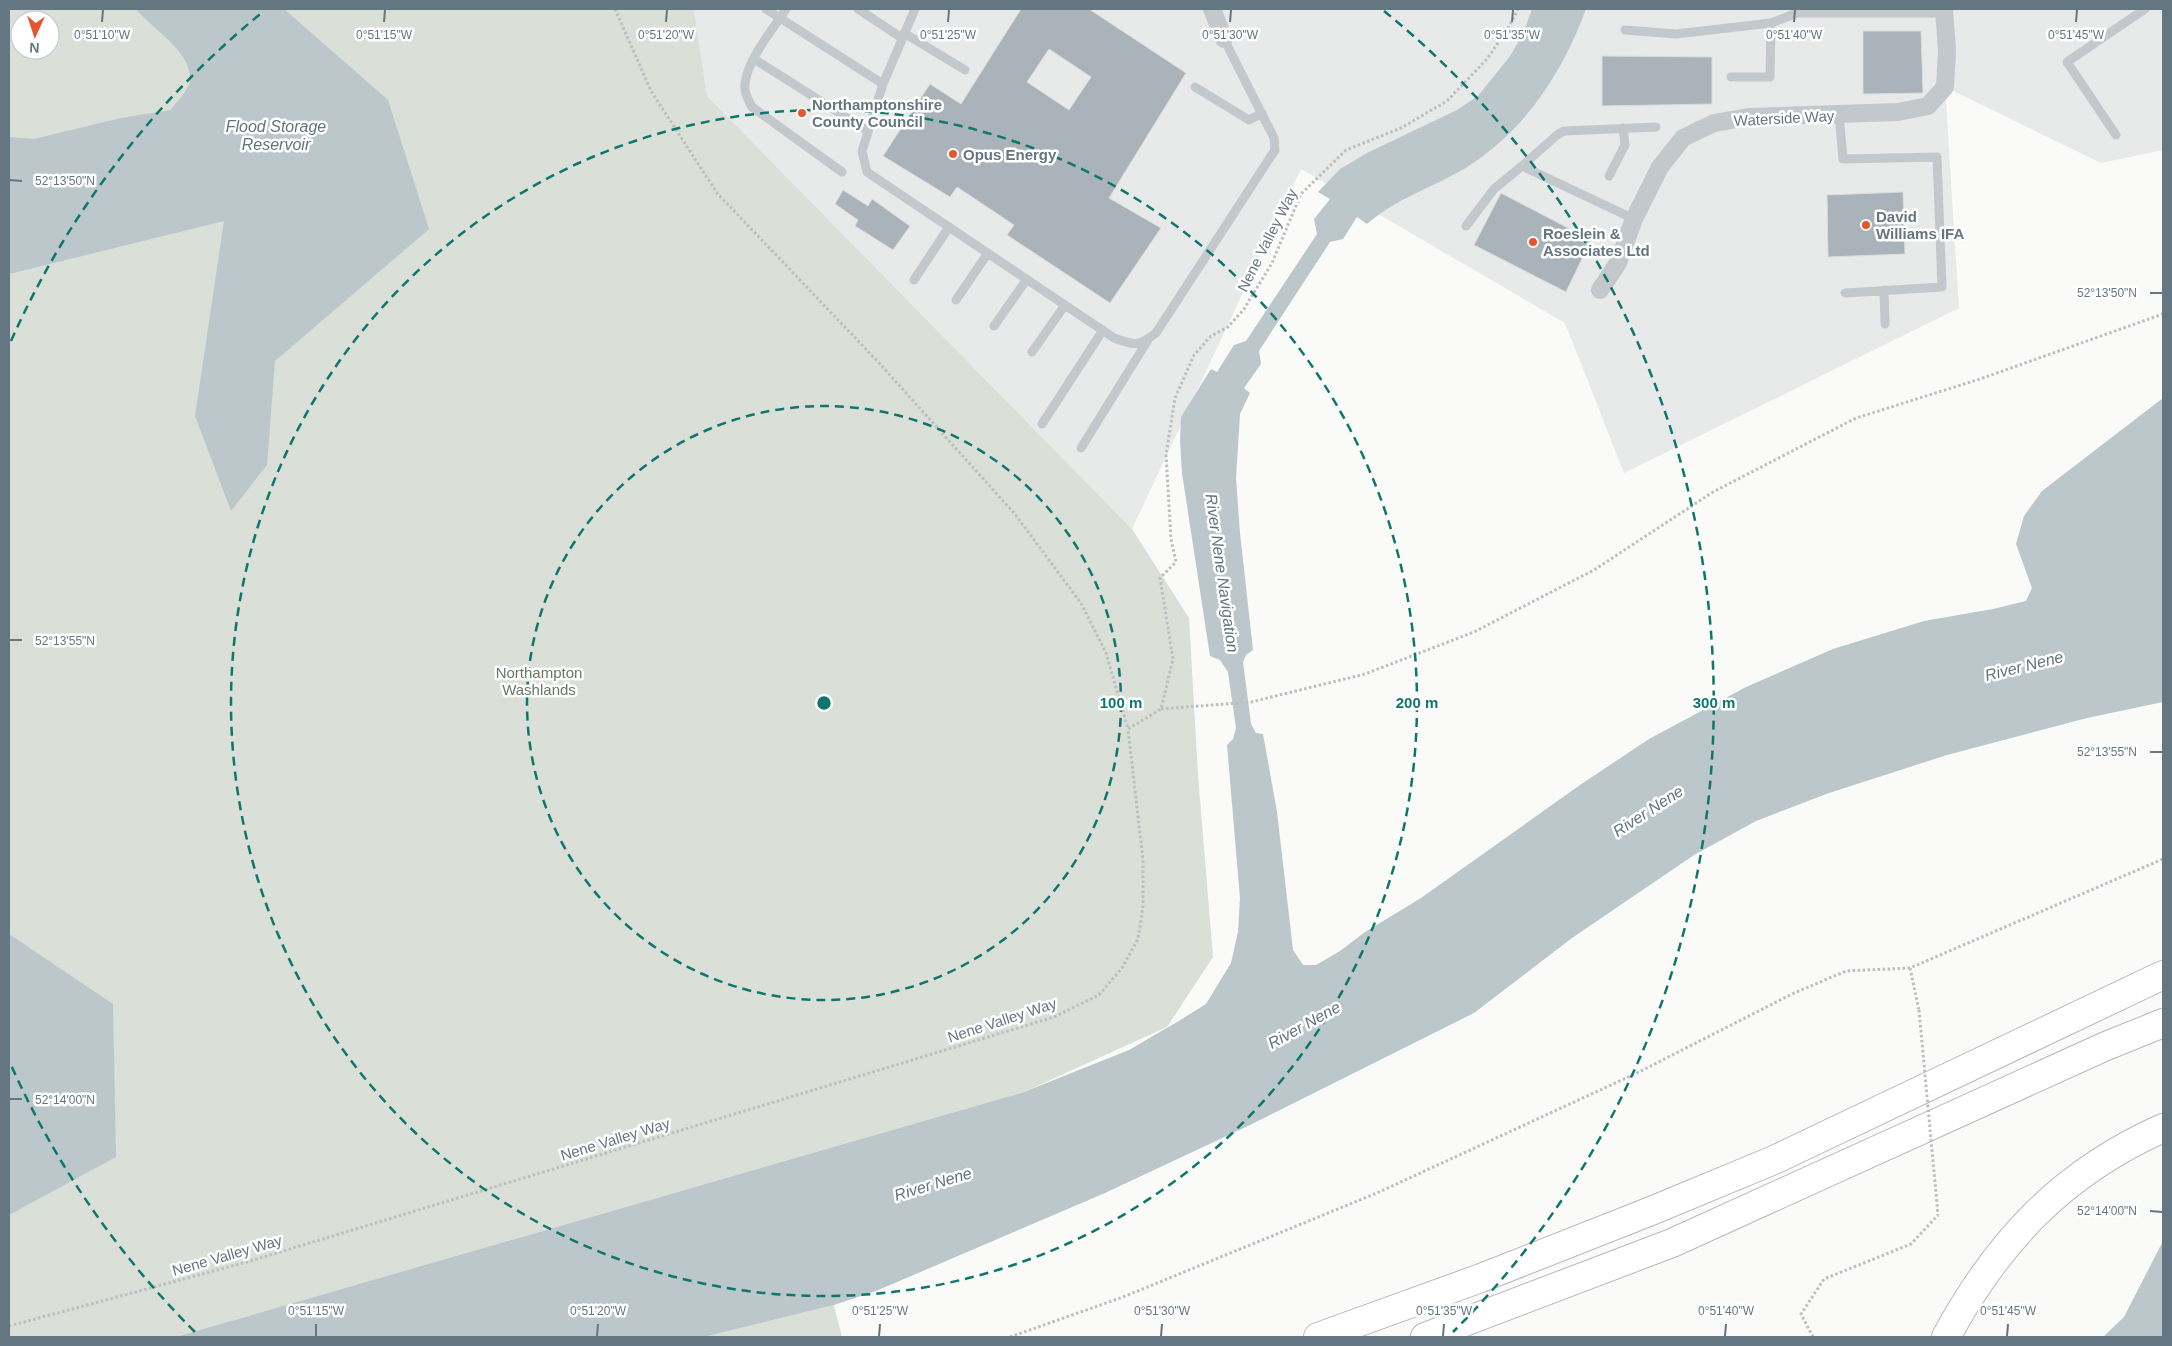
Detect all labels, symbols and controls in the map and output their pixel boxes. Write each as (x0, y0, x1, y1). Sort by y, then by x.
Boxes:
north arrow (10, 10, 60, 60)
text: 0°51'10"W (74, 28, 131, 42)
text: 0°51'15"W (356, 28, 413, 42)
text: 0°51'20"W (638, 28, 695, 42)
text: 0°51'25"W (920, 28, 977, 42)
text: 0°51'30"W (1202, 28, 1259, 42)
text: 0°51'35"W (1484, 28, 1541, 42)
text: 0°51'40"W (1766, 28, 1823, 42)
text: 0°51'45"W (2048, 28, 2105, 42)
text: N (29, 40, 40, 56)
place label: Northamptonshire County Council (812, 96, 942, 130)
marker: Northamptonshire County Council (796, 107, 808, 119)
street label: Waterside Way (1733, 107, 1835, 129)
water label: Flood Storage Reservoir (226, 118, 326, 153)
place label: Opus Energy (963, 146, 1057, 163)
marker: Opus Energy (947, 148, 959, 160)
text: 52°13'50"N (35, 174, 95, 188)
street label: Nene Valley Way (1234, 185, 1301, 294)
place label: David Williams IFA (1876, 208, 1964, 242)
marker: David Williams IFA (1860, 219, 1872, 231)
place label: Roeslein & Associates Ltd (1543, 225, 1650, 259)
marker: Roeslein & Associates Ltd (1527, 236, 1539, 248)
text: 52°13'50"N (2077, 286, 2137, 300)
water label: River Nene Navigation (1202, 493, 1242, 654)
text: 52°13'55"N (35, 634, 95, 648)
water label: River Nene (1983, 648, 2065, 684)
park label: Northampton Washlands (496, 664, 582, 698)
centre of rings (815, 694, 833, 712)
text: 100 m (1100, 694, 1142, 711)
text: 200 m (1396, 694, 1438, 711)
text: 300 m (1693, 694, 1735, 711)
text: 52°13'55"N (2077, 745, 2137, 759)
water label: River Nene (1610, 782, 1686, 840)
street label: Nene Valley Way (945, 994, 1059, 1046)
water label: River Nene (1265, 998, 1343, 1052)
text: 52°14'00"N (35, 1093, 95, 1107)
street label: Nene Valley Way (558, 1114, 672, 1164)
water label: River Nene (892, 1164, 974, 1204)
text: 52°14'00"N (2077, 1204, 2137, 1218)
street label: Nene Valley Way (170, 1231, 284, 1279)
text: 0°51'15"W (288, 1304, 345, 1318)
text: 0°51'20"W (570, 1304, 627, 1318)
text: 0°51'25"W (852, 1304, 909, 1318)
text: 0°51'30"W (1134, 1304, 1191, 1318)
text: 0°51'35"W (1416, 1304, 1473, 1318)
text: 0°51'40"W (1698, 1304, 1755, 1318)
text: 0°51'45"W (1980, 1304, 2037, 1318)

